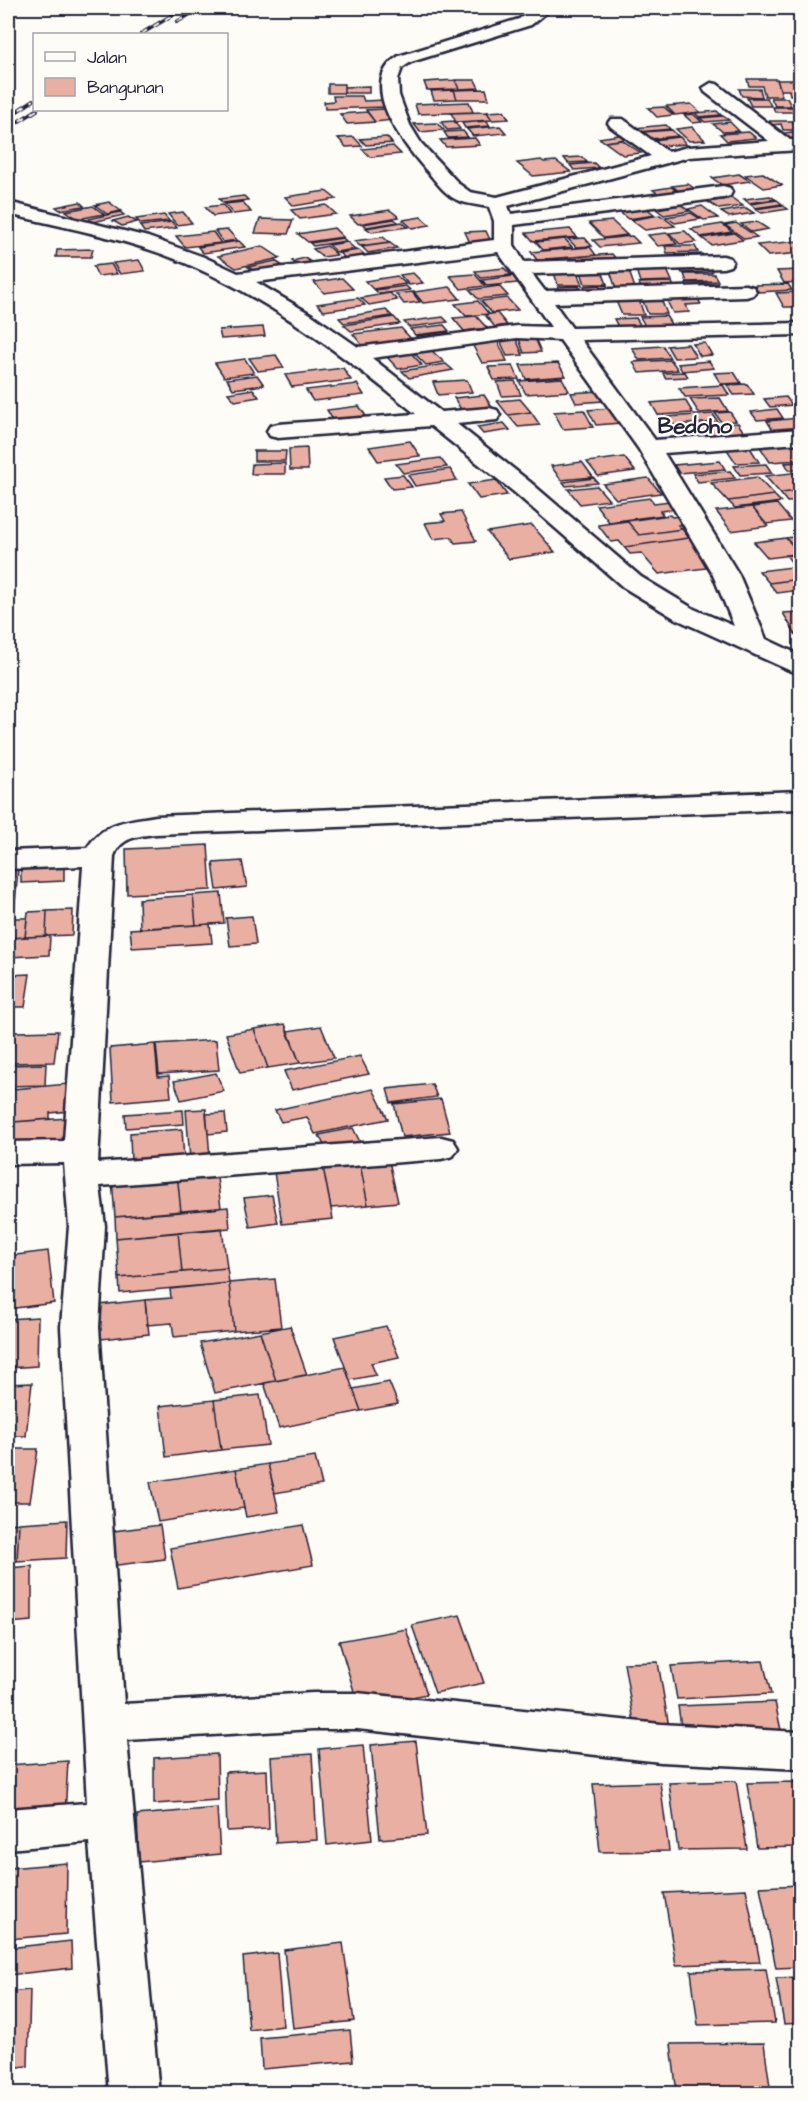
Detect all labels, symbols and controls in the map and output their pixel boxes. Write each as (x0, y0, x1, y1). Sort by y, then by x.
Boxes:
legend (33, 33, 228, 111)
text: Jalan (87, 45, 127, 70)
text: Bangunan (87, 75, 164, 101)
district label: Bedoho (658, 411, 733, 442)

